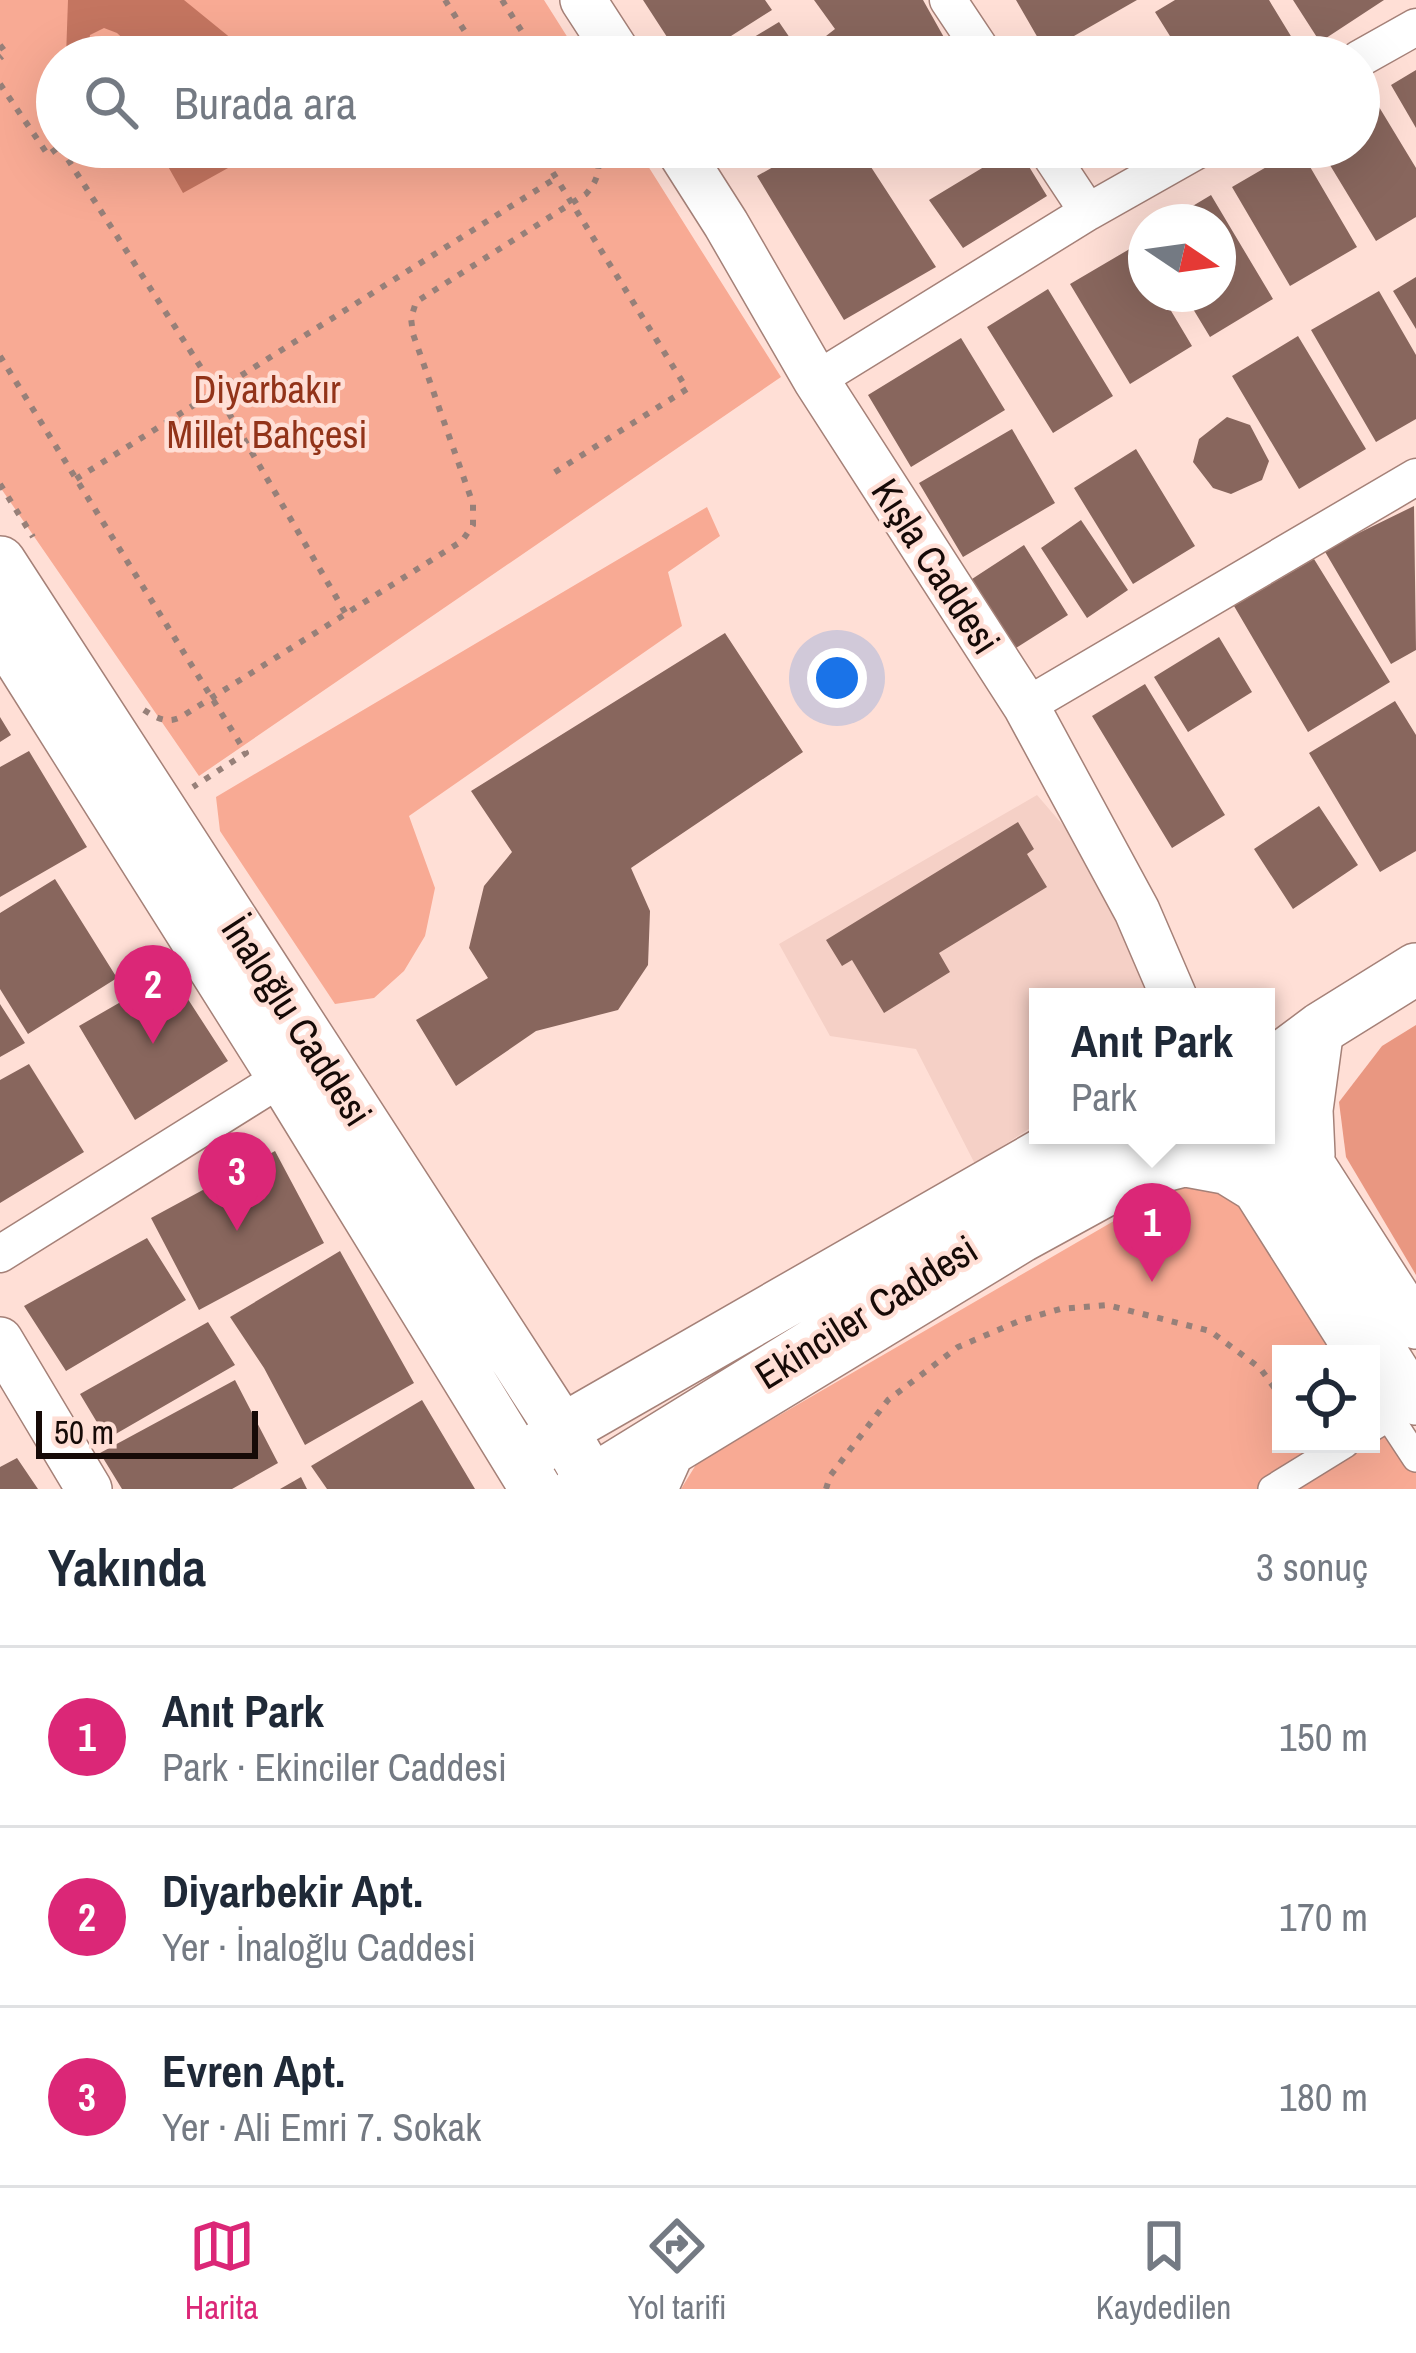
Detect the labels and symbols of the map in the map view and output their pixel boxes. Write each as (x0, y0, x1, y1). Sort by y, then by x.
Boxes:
north arrow (1128, 204, 1236, 312)
park label: Diyarbakır Millet Bahçesi (167, 363, 367, 460)
street label: Kışla Caddesi (860, 468, 1012, 664)
your location (807, 648, 867, 708)
street label: İnaloğlu Caddesi (210, 906, 384, 1136)
pin: 2 (114, 945, 192, 1044)
pin: 3 (198, 1132, 276, 1231)
pin: 1 (1113, 1183, 1191, 1282)
street label: Ekinciler Caddesi (745, 1223, 987, 1401)
scale bar (36, 1405, 258, 1458)

